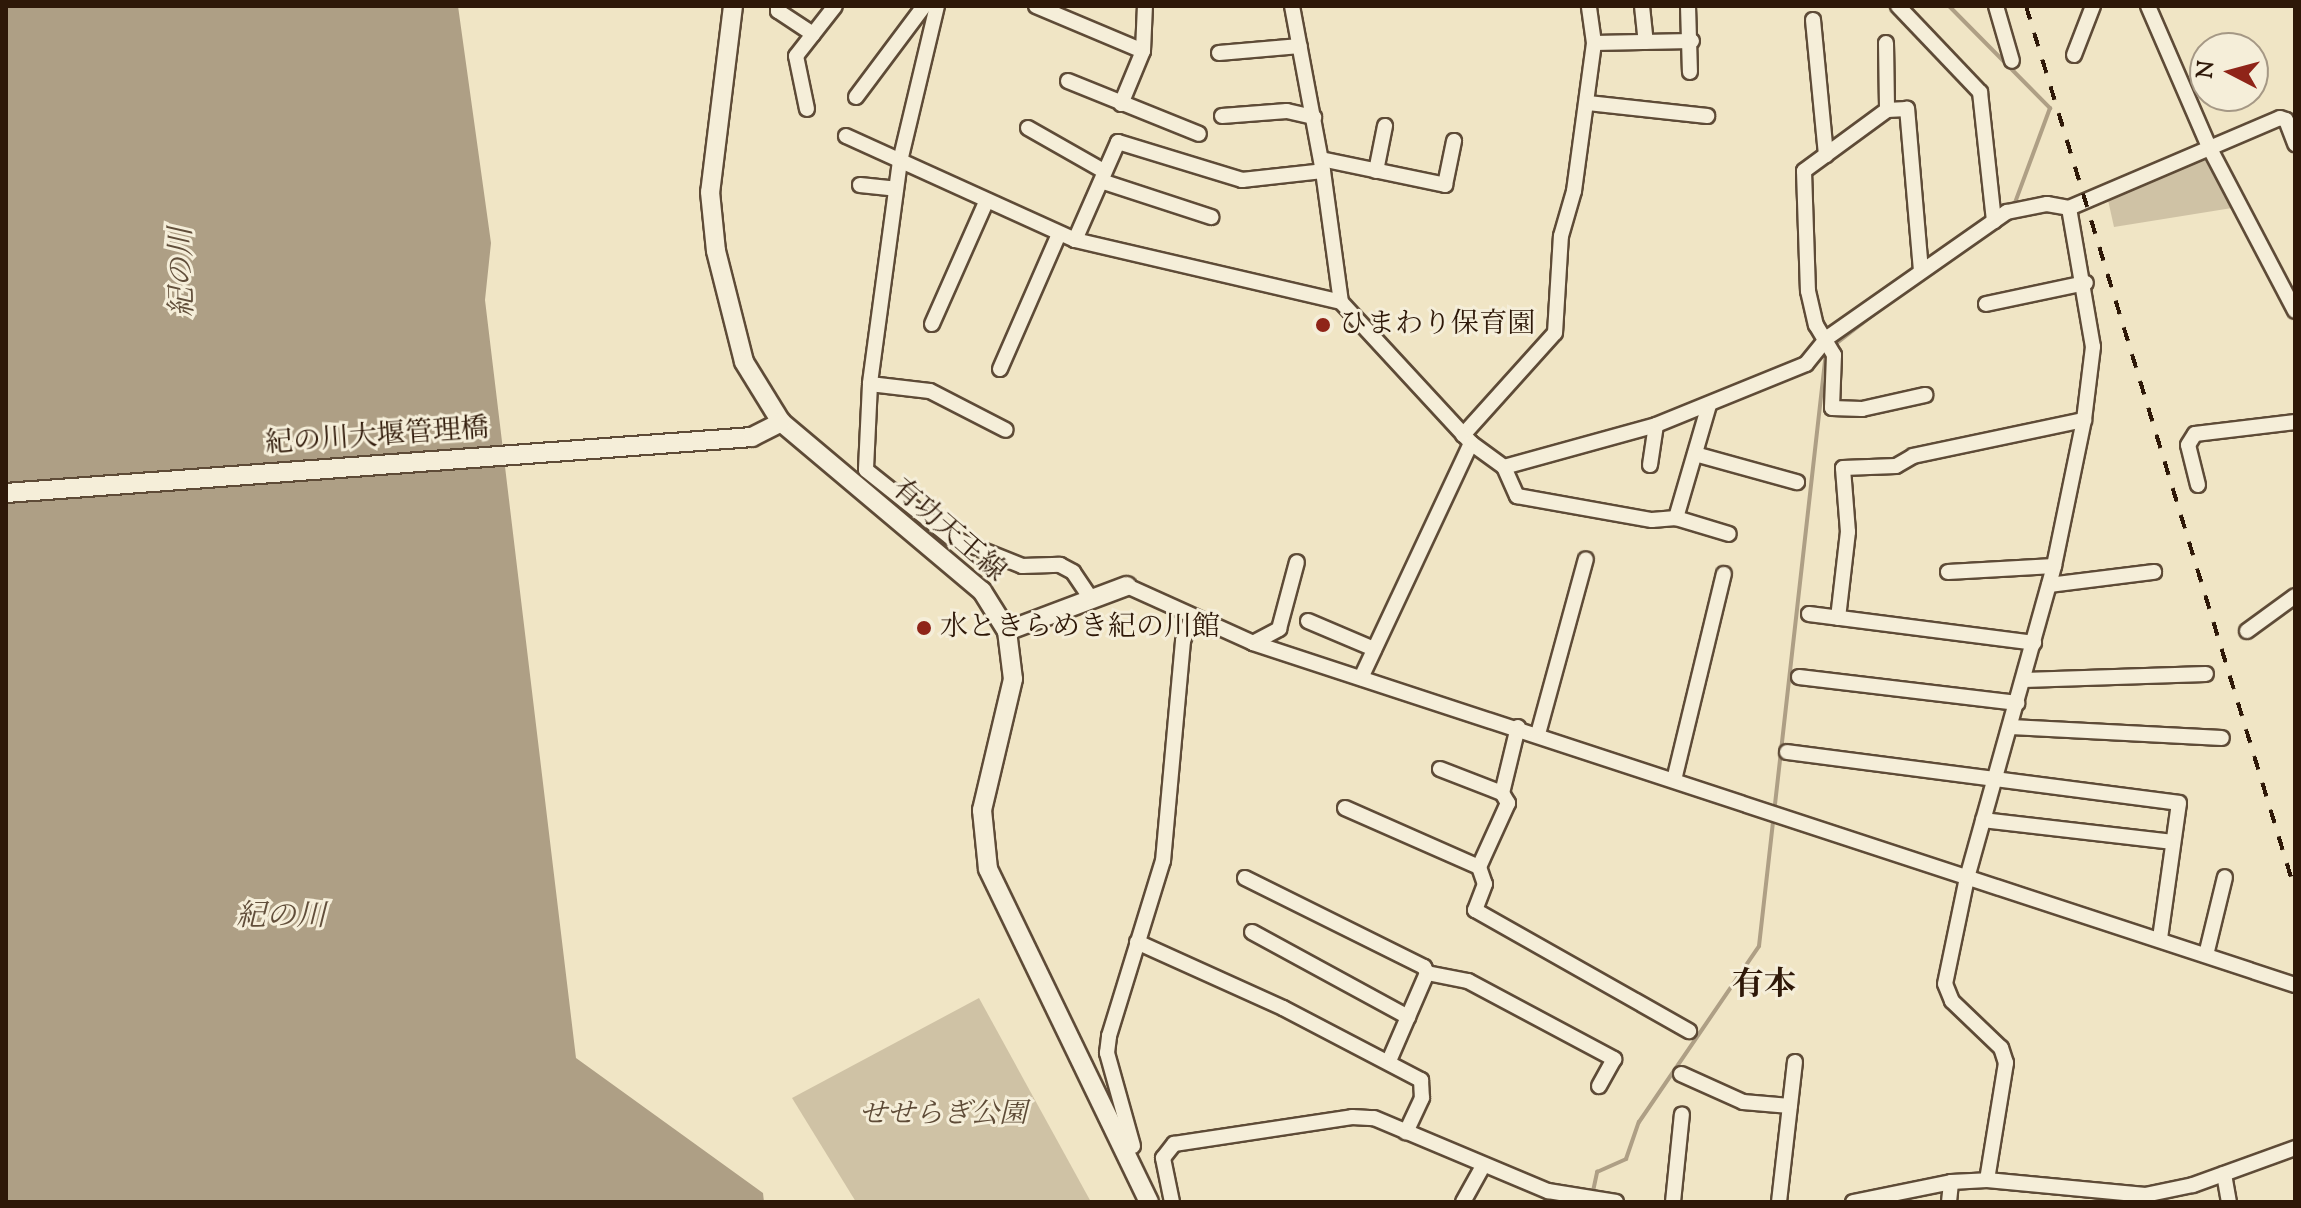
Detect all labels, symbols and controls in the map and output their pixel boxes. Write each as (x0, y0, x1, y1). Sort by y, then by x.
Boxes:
north arrow (2189, 32, 2269, 112)
text: N (2190, 59, 2224, 80)
water label: 紀の川 (165, 227, 203, 317)
place label: ひまわり保育園 (1339, 308, 1535, 342)
marker: ひまわり保育園 (1314, 316, 1332, 334)
street label: 紀の川大堰管理橋 (264, 412, 490, 462)
street label: 有功天王線 (884, 472, 1012, 590)
place label: 水ときらめき紀の川館 (940, 611, 1220, 645)
marker: 水ときらめき紀の川館 (915, 619, 933, 637)
water label: 紀の川 (236, 900, 326, 936)
district label: 有本 (1732, 967, 1796, 1005)
park label: せせらぎ公園 (859, 1098, 1027, 1132)

